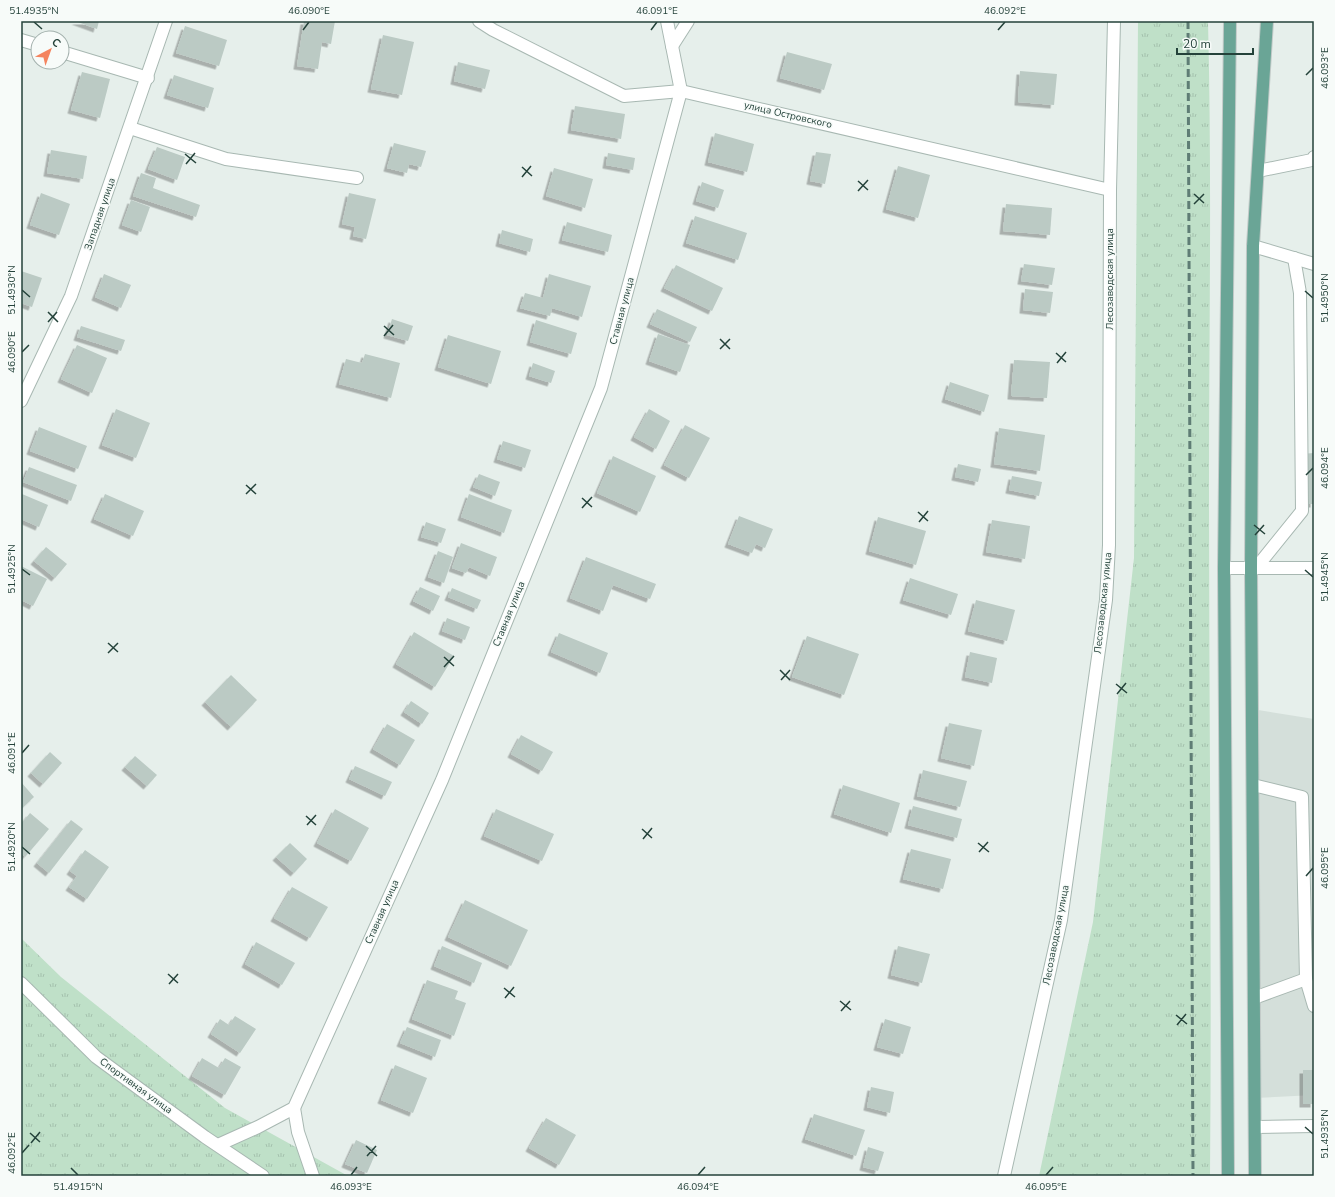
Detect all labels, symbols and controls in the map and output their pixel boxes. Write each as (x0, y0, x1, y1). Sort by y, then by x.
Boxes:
text: 51.4935°N (9, 4, 59, 18)
text: 46.090°E (288, 4, 330, 18)
text: 46.091°E (636, 4, 678, 18)
text: 46.092°E (984, 4, 1026, 18)
north arrow (30, 30, 70, 70)
scale bar (1177, 30, 1253, 56)
text: С (48, 35, 64, 51)
text: 20 m (1183, 36, 1211, 52)
text: 46.093°E (1318, 47, 1332, 89)
street label: улица Островского (743, 98, 834, 132)
street label: Западная улица (81, 176, 119, 252)
street label: Лесозаводская улица (1103, 228, 1117, 330)
text: 51.4930°N (5, 265, 19, 315)
text: 51.4950°N (1318, 273, 1332, 323)
street label: Ставная улица (606, 276, 638, 346)
text: 46.090°E (5, 331, 19, 373)
text: 46.094°E (1318, 447, 1332, 489)
text: 51.4925°N (5, 544, 19, 594)
street label: Лесозаводская улица (1091, 552, 1115, 654)
text: 51.4945°N (1318, 552, 1332, 602)
street label: Ставная улица (490, 579, 528, 649)
text: 46.091°E (5, 732, 19, 774)
text: 51.4920°N (5, 822, 19, 872)
text: 46.095°E (1318, 847, 1332, 889)
street label: Ставная улица (362, 878, 402, 946)
street label: Лесозаводская улица (1039, 884, 1073, 986)
street label: Спортивная улица (97, 1055, 175, 1117)
text: 51.4935°N (1318, 1109, 1332, 1159)
text: 46.092°E (5, 1132, 19, 1174)
text: 51.4915°N (53, 1180, 103, 1194)
text: 46.093°E (330, 1180, 372, 1194)
text: 46.094°E (677, 1180, 719, 1194)
text: 46.095°E (1025, 1180, 1067, 1194)

